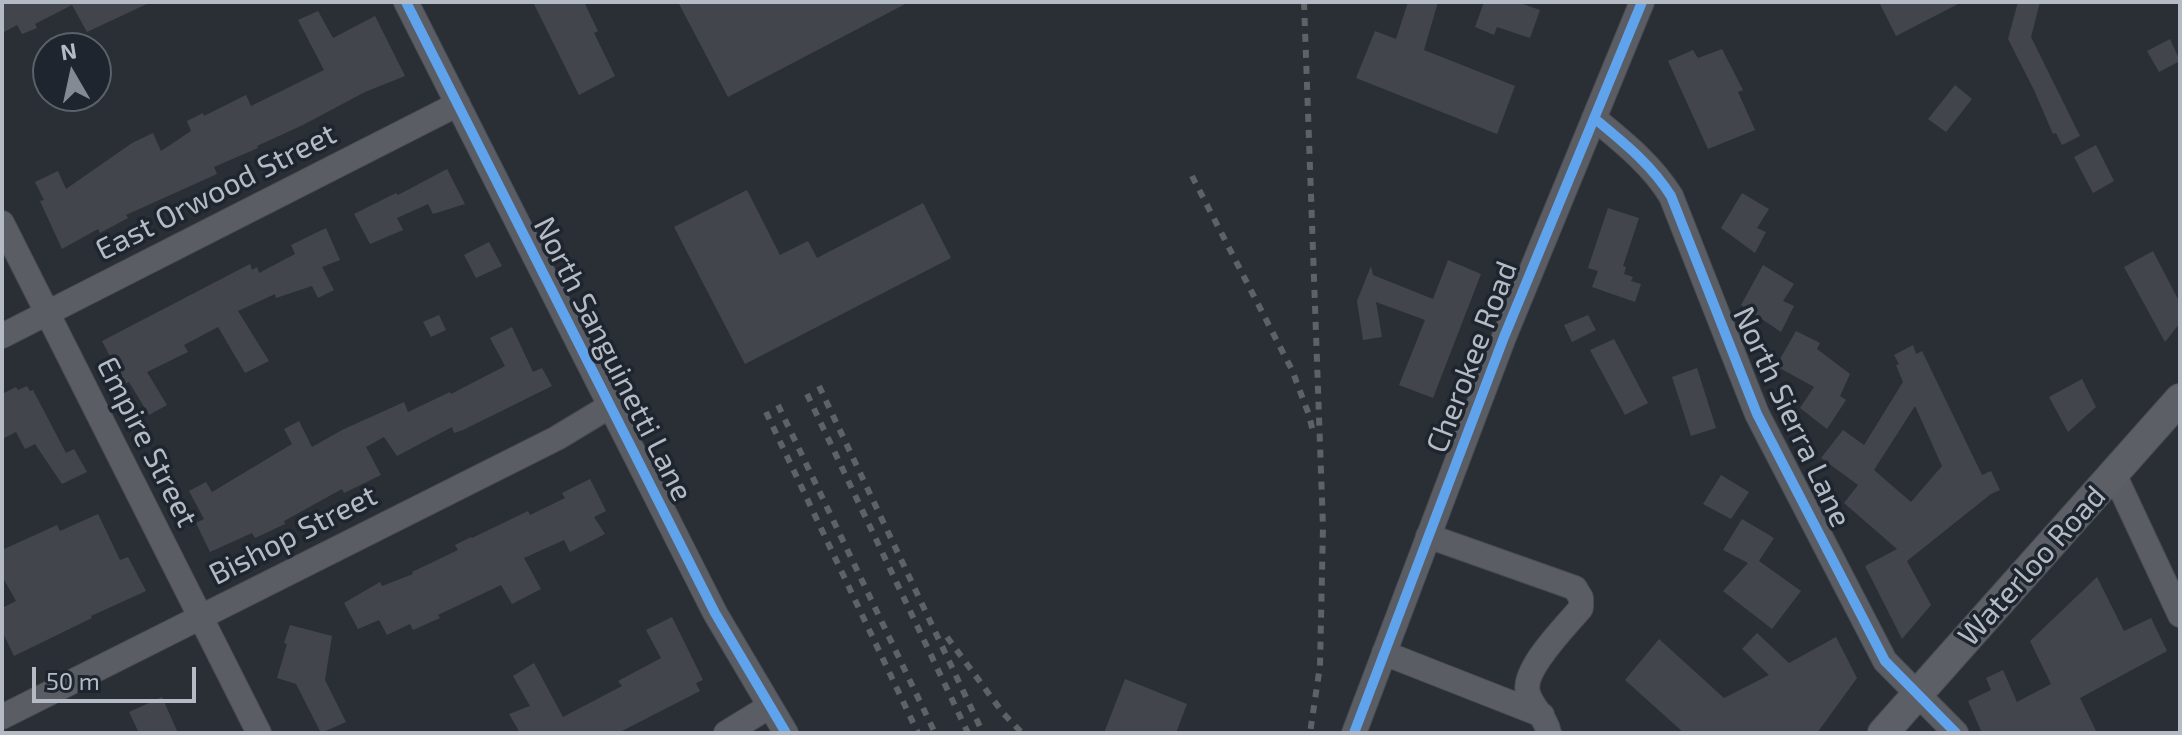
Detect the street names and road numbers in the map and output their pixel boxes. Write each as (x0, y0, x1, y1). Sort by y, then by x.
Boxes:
street label: East Orwood Street (90, 116, 342, 268)
street label: North Sanguinetti Lane (526, 211, 700, 507)
street label: Cherokee Road (1419, 256, 1525, 458)
street label: North Sierra Lane (1725, 301, 1859, 533)
street label: Empire Street (89, 351, 205, 533)
street label: Bishop Street (203, 477, 383, 593)
street label: Waterloo Road (1951, 479, 2113, 653)

